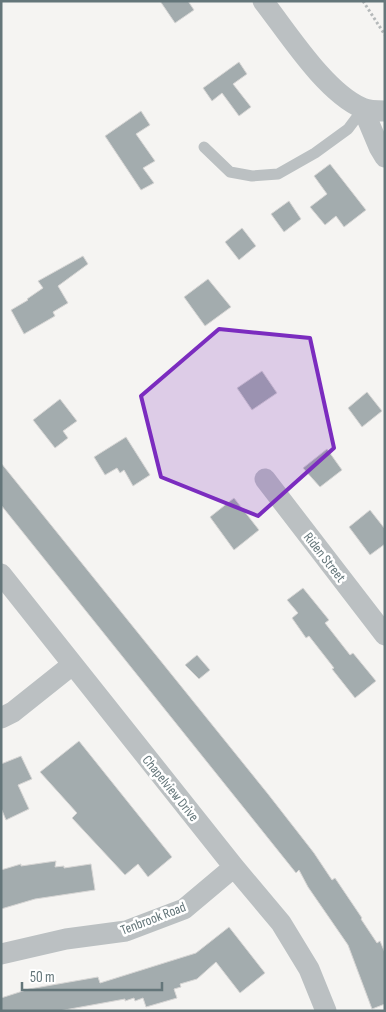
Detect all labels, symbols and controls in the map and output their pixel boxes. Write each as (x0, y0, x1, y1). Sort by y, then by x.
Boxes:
street label: Riden Street (300, 529, 349, 586)
street label: Chapelview Drive (139, 752, 202, 825)
street label: Tenbrook Road (118, 898, 188, 939)
scale bar (22, 960, 162, 992)
text: 50 m (30, 968, 55, 987)

